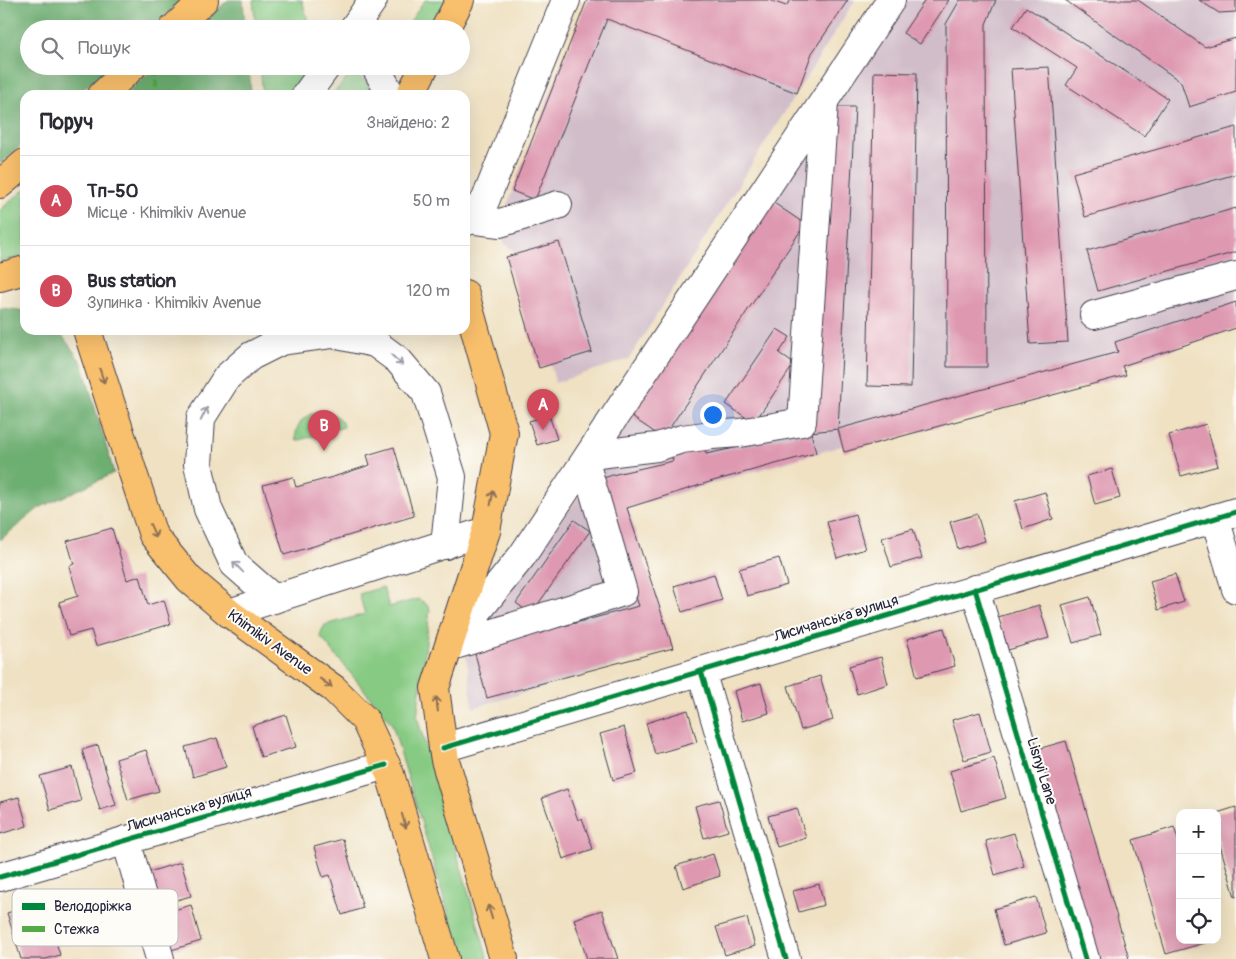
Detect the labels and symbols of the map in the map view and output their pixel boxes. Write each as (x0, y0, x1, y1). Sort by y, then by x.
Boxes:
one-way arrow (390, 354, 403, 366)
one-way arrow (98, 368, 108, 384)
pin: A (527, 389, 559, 430)
your location (700, 402, 726, 428)
one-way arrow (200, 407, 210, 422)
pin: B (308, 410, 340, 451)
one-way arrow (488, 491, 498, 507)
one-way arrow (148, 523, 158, 538)
one-way arrow (232, 560, 244, 573)
street label: Лисичанська вулиця (771, 590, 901, 647)
street label: Khimikiv Avenue (224, 605, 316, 680)
one-way arrow (319, 677, 332, 688)
one-way arrow (432, 697, 442, 713)
street label: Lisnyi Lane (1022, 735, 1061, 808)
street label: Лисичанська вулиця (123, 783, 254, 837)
one-way arrow (399, 812, 409, 828)
legend (12, 889, 178, 946)
text: Велодоріжка (54, 898, 131, 915)
one-way arrow (485, 905, 495, 921)
text: Стежка (54, 921, 99, 938)

